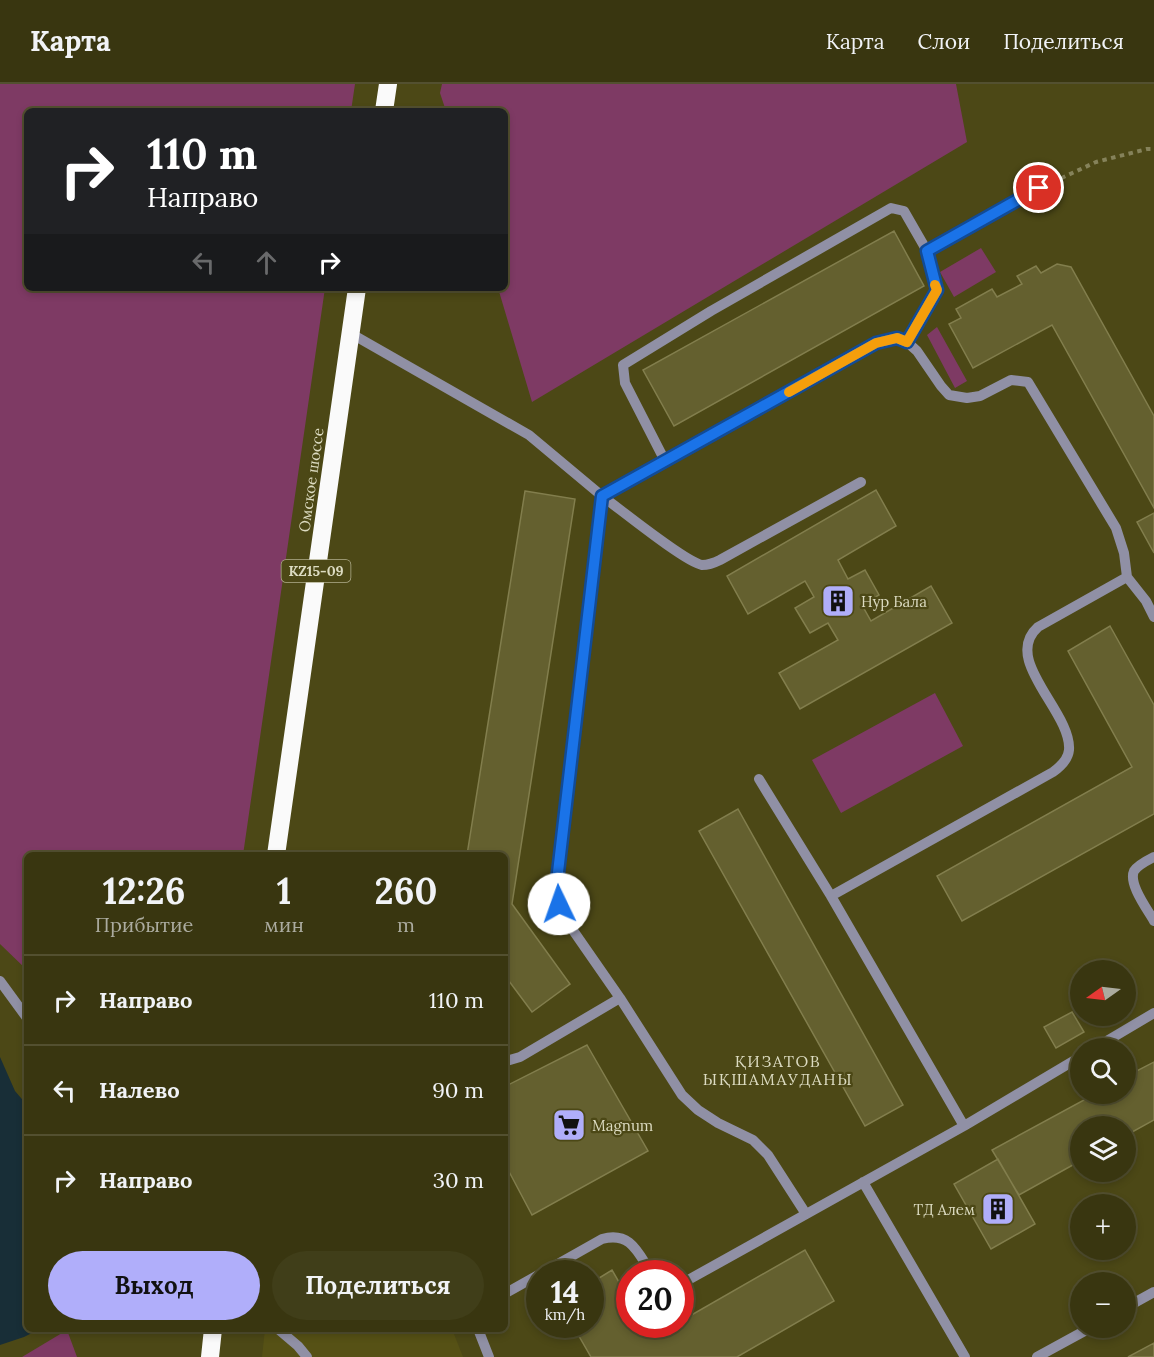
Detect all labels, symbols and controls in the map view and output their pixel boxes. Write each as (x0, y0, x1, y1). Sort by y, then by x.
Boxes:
text: Карта (30, 23, 111, 59)
text: Карта (826, 28, 885, 55)
text: Слои (918, 28, 970, 55)
text: Поделиться (1003, 28, 1124, 55)
text: 110 m (147, 127, 258, 181)
icon: right (48, 132, 126, 210)
pin (1013, 162, 1064, 213)
icon: arrive (1022, 171, 1055, 204)
text: Направо (147, 180, 258, 214)
icon: left (187, 246, 220, 279)
icon: ahead (250, 246, 283, 279)
icon: right (313, 246, 346, 279)
street label: Омское шоссе (294, 427, 328, 533)
road number: KZ15-09 (282, 560, 350, 582)
building icon: Нур Бала (820, 583, 856, 619)
place label: Нур Бала (861, 592, 927, 611)
text: 12:26 (103, 868, 185, 914)
text: 1 (277, 868, 291, 914)
text: 260 (375, 868, 437, 914)
position arrow (527, 872, 591, 936)
text: Прибытие (95, 912, 193, 937)
text: мин (264, 912, 304, 937)
text: m (397, 912, 415, 937)
north arrow (1070, 960, 1136, 1026)
map controls (1070, 960, 1136, 1338)
icon: right (48, 984, 81, 1017)
text: Направо (99, 986, 193, 1014)
text: 110 m (429, 986, 484, 1014)
button: search (1070, 1038, 1136, 1104)
district label: ҚИЗАТОВ ЫҚШАМАУДАНЫ (703, 1051, 853, 1089)
icon: left (48, 1074, 81, 1107)
text: Налево (99, 1076, 180, 1104)
text: 90 m (432, 1076, 484, 1104)
supermarket icon: Magnum (551, 1107, 587, 1143)
place label: Magnum (592, 1116, 653, 1135)
button: layers (1070, 1116, 1136, 1182)
icon: right (48, 1164, 81, 1197)
text: Направо (99, 1166, 193, 1194)
text: 30 m (433, 1166, 484, 1194)
building icon: ТД Алем (980, 1191, 1016, 1227)
button: + (1070, 1194, 1136, 1260)
place label: ТД Алем (914, 1200, 975, 1219)
button: Выход (48, 1251, 260, 1320)
button: Поделиться (272, 1251, 484, 1320)
speed limit sign: 20 (616, 1260, 694, 1338)
button: − (1070, 1272, 1136, 1338)
text: 14 (551, 1273, 579, 1311)
text: km/h (545, 1305, 585, 1324)

